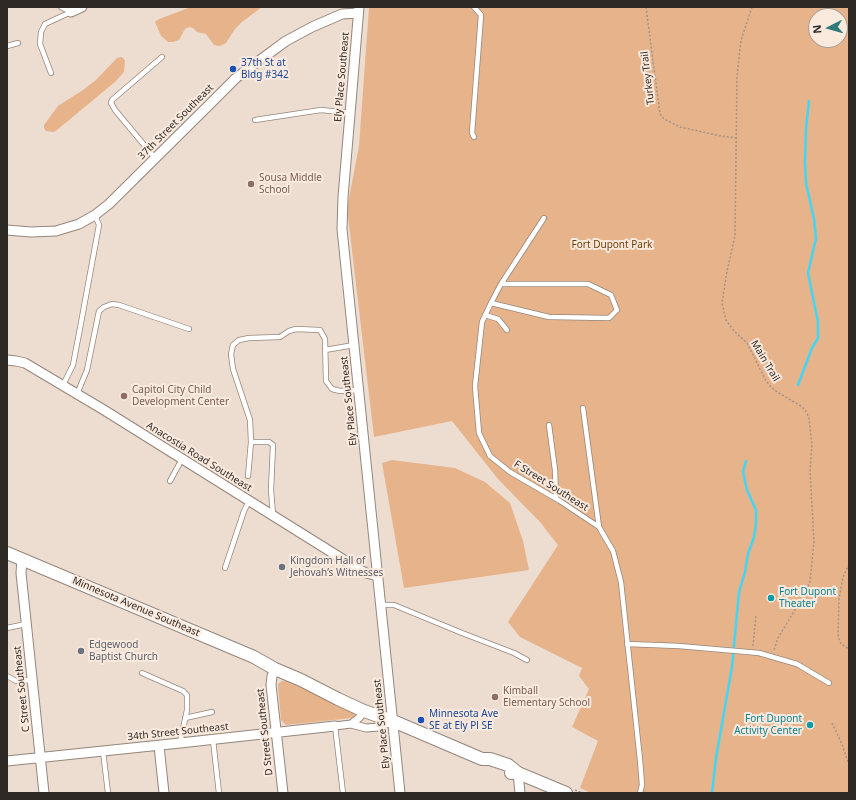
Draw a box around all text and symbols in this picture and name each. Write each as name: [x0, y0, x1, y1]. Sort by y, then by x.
north arrow: [808, 8, 848, 48]
text: N: [809, 24, 824, 34]
street label: Ely Place Southeast: [332, 32, 352, 122]
street label: Turkey Trail: [639, 51, 657, 105]
place label: 37th St at Bldg #342: [241, 57, 289, 80]
marker: 37th St at Bldg #342: [228, 64, 238, 74]
street label: 37th Street Southeast: [136, 82, 216, 162]
place label: Sousa Middle School: [259, 172, 322, 196]
marker: Sousa Middle School: [246, 179, 256, 189]
park label: Fort Dupont Park: [572, 239, 652, 251]
street label: Main Trail: [748, 338, 782, 384]
street label: Ely Place Southeast: [338, 355, 360, 447]
place label: Capitol City Child Development Center: [132, 384, 229, 408]
marker: Capitol City Child Development Center: [119, 391, 129, 401]
street label: Anacostia Road Southeast: [144, 420, 254, 494]
street label: F Street Southeast: [512, 458, 590, 514]
place label: Kingdom Hall of Jehovah’s Witnesses: [290, 555, 383, 578]
marker: Kingdom Hall of Jehovah’s Witnesses: [277, 562, 287, 572]
street label: Minnesota Avenue Southeast: [71, 575, 201, 639]
place label: Fort Dupont Theater: [779, 586, 836, 610]
marker: Fort Dupont Theater: [766, 593, 776, 603]
place label: Edgewood Baptist Church: [89, 639, 158, 662]
street label: C Street Southeast: [12, 645, 32, 733]
marker: Edgewood Baptist Church: [76, 646, 86, 656]
street label: Ely Place Southeast: [371, 678, 393, 770]
place label: Kimball Elementary School: [503, 685, 590, 708]
street label: D Street Southeast: [254, 688, 276, 776]
marker: Kimball Elementary School: [490, 692, 500, 702]
place label: Minnesota Ave SE at Ely Pl SE: [429, 708, 498, 732]
place label: Fort Dupont Activity Center: [734, 713, 802, 736]
marker: Minnesota Ave SE at Ely Pl SE: [416, 715, 426, 725]
marker: Fort Dupont Activity Center: [805, 720, 815, 730]
street label: 34th Street Southeast: [127, 721, 229, 743]

